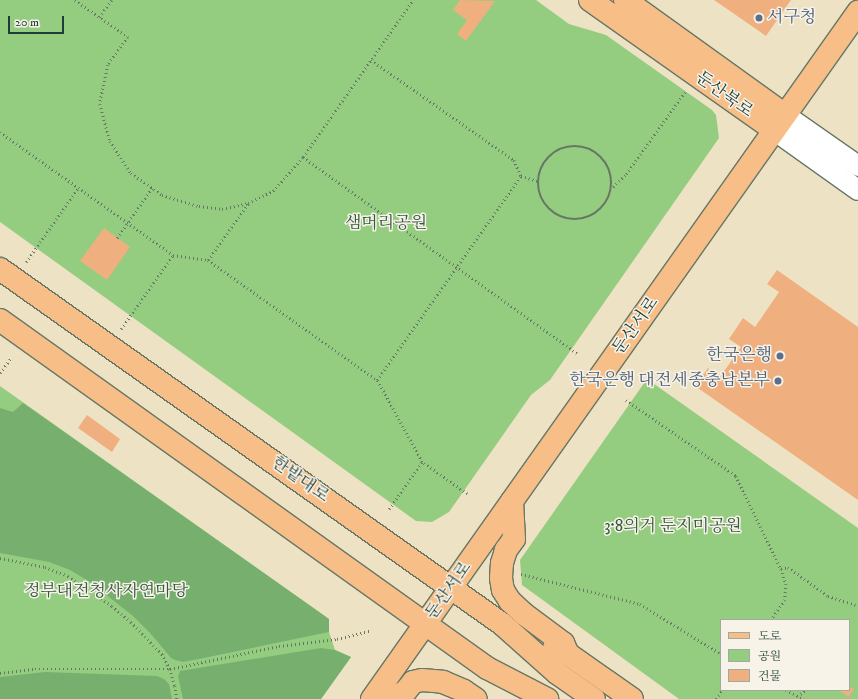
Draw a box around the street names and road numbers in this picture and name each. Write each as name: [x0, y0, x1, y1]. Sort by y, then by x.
street label: 둔산북로: [691, 68, 757, 122]
street label: 둔산서로: [609, 293, 663, 359]
street label: 한밭대로: [267, 453, 333, 507]
street label: 둔산서로: [422, 558, 476, 624]

